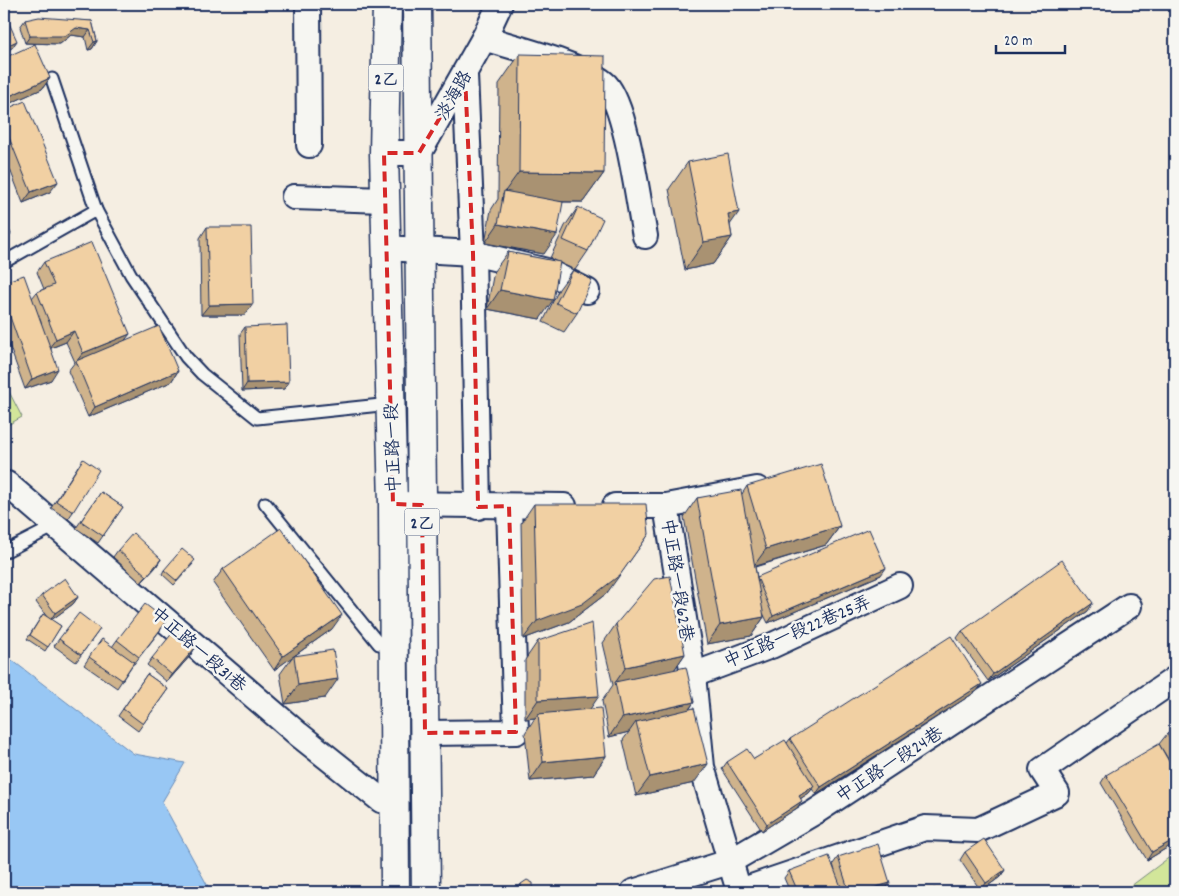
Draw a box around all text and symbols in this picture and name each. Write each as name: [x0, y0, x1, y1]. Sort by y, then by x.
scale bar: [996, 22, 1065, 54]
text: 20 m: [1004, 31, 1032, 53]
road number: 2乙: [368, 64, 404, 92]
street label: 淡海路: [431, 67, 479, 126]
street label: 中正路一段: [380, 403, 409, 493]
road number: 2乙: [404, 508, 440, 536]
street label: 中正路一段62巷: [653, 517, 698, 644]
street label: 中正路一段22巷25弄: [720, 591, 876, 676]
street label: 中正路一段31巷: [144, 602, 251, 700]
street label: 中正路一段24巷: [832, 722, 949, 810]

